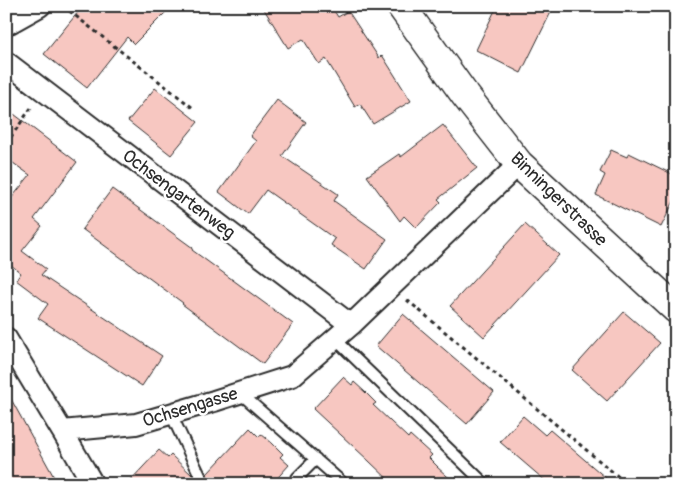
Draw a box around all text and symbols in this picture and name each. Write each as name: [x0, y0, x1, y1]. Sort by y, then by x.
street label: Ochsengartenweg: [118, 144, 240, 244]
street label: Binningerstrasse: [505, 147, 612, 252]
street label: Ochsengasse: [140, 382, 241, 433]

